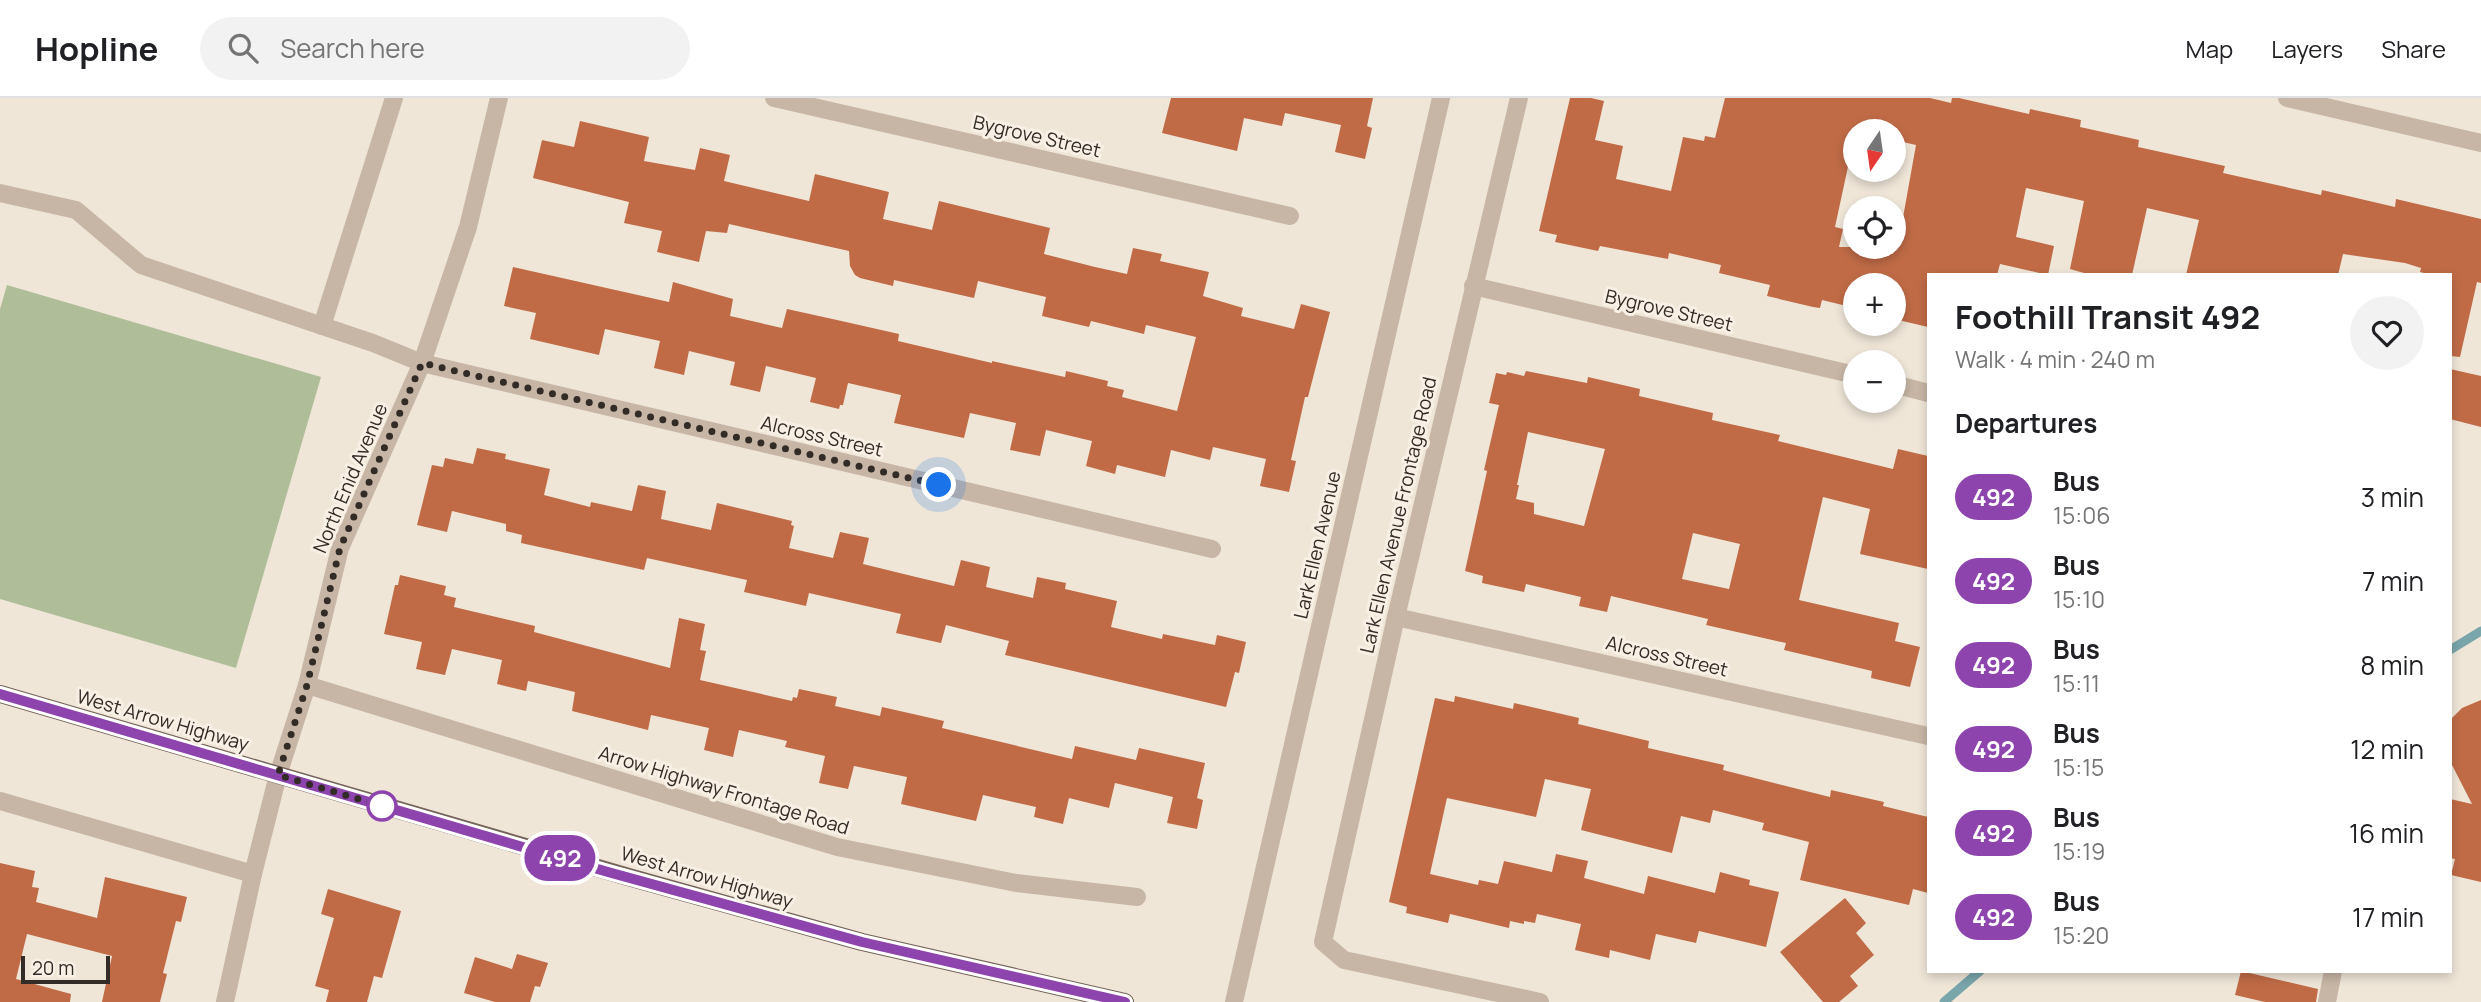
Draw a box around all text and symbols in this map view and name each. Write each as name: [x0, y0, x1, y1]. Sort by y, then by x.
search box: [200, 17, 690, 80]
text: Hopline: [35, 26, 158, 71]
icon: search: [224, 29, 262, 67]
text: Search here: [280, 30, 425, 66]
text: Map: [2186, 32, 2233, 65]
text: Layers: [2271, 32, 2343, 65]
text: Share: [2381, 32, 2446, 65]
street label: Bygrove Street: [971, 109, 1103, 163]
north arrow: [1843, 119, 1906, 182]
map controls: [1843, 119, 1906, 413]
button: locate: [1843, 196, 1906, 259]
button: +: [1843, 273, 1906, 336]
street label: Bygrove Street: [1603, 283, 1735, 337]
text: Foothill Transit 492: [1955, 294, 2260, 339]
button: heart: [2350, 296, 2424, 370]
text: Walk · 4 min · 240 m: [1955, 343, 2155, 375]
button: −: [1843, 350, 1906, 413]
street label: Lark Ellen Avenue Frontage Road: [1354, 374, 1442, 656]
street label: North Enid Avenue: [307, 399, 393, 557]
text: Departures: [1955, 405, 2097, 441]
street label: Alcross Street: [758, 409, 886, 463]
text: Bus: [2053, 463, 2100, 499]
your location: [921, 467, 956, 502]
street label: Lark Ellen Avenue: [1287, 469, 1347, 621]
text: 3 min: [2361, 479, 2424, 515]
text: 492: [1972, 480, 2015, 513]
text: 15:06: [2053, 499, 2110, 531]
text: Bus: [2053, 547, 2100, 583]
text: 7 min: [2362, 563, 2424, 599]
text: 492: [1972, 564, 2015, 597]
text: 15:10: [2053, 583, 2105, 615]
street label: Alcross Street: [1603, 629, 1731, 683]
text: Bus: [2053, 631, 2100, 667]
text: 8 min: [2360, 647, 2424, 683]
text: 492: [1972, 648, 2015, 681]
text: 15:11: [2053, 667, 2100, 699]
street label: West Arrow Highway: [74, 683, 252, 757]
text: Bus: [2053, 715, 2100, 751]
text: 12 min: [2350, 731, 2424, 767]
text: 492: [1972, 732, 2015, 765]
street label: Arrow Highway Frontage Road: [596, 739, 852, 841]
text: 15:15: [2053, 751, 2104, 783]
unlabelled marker: [367, 791, 397, 821]
text: Bus: [2053, 799, 2100, 835]
text: 16 min: [2349, 815, 2424, 851]
text: 492: [1972, 816, 2015, 849]
line badge: 492: [520, 835, 600, 881]
text: 15:19: [2053, 835, 2105, 867]
street label: West Arrow Highway: [618, 840, 796, 914]
text: 492: [538, 841, 582, 874]
text: Bus: [2053, 883, 2100, 919]
text: 17 min: [2352, 899, 2424, 935]
text: 492: [1972, 900, 2015, 933]
text: 15:20: [2053, 919, 2109, 951]
scale bar: [21, 953, 110, 985]
text: 20 m: [32, 955, 74, 981]

